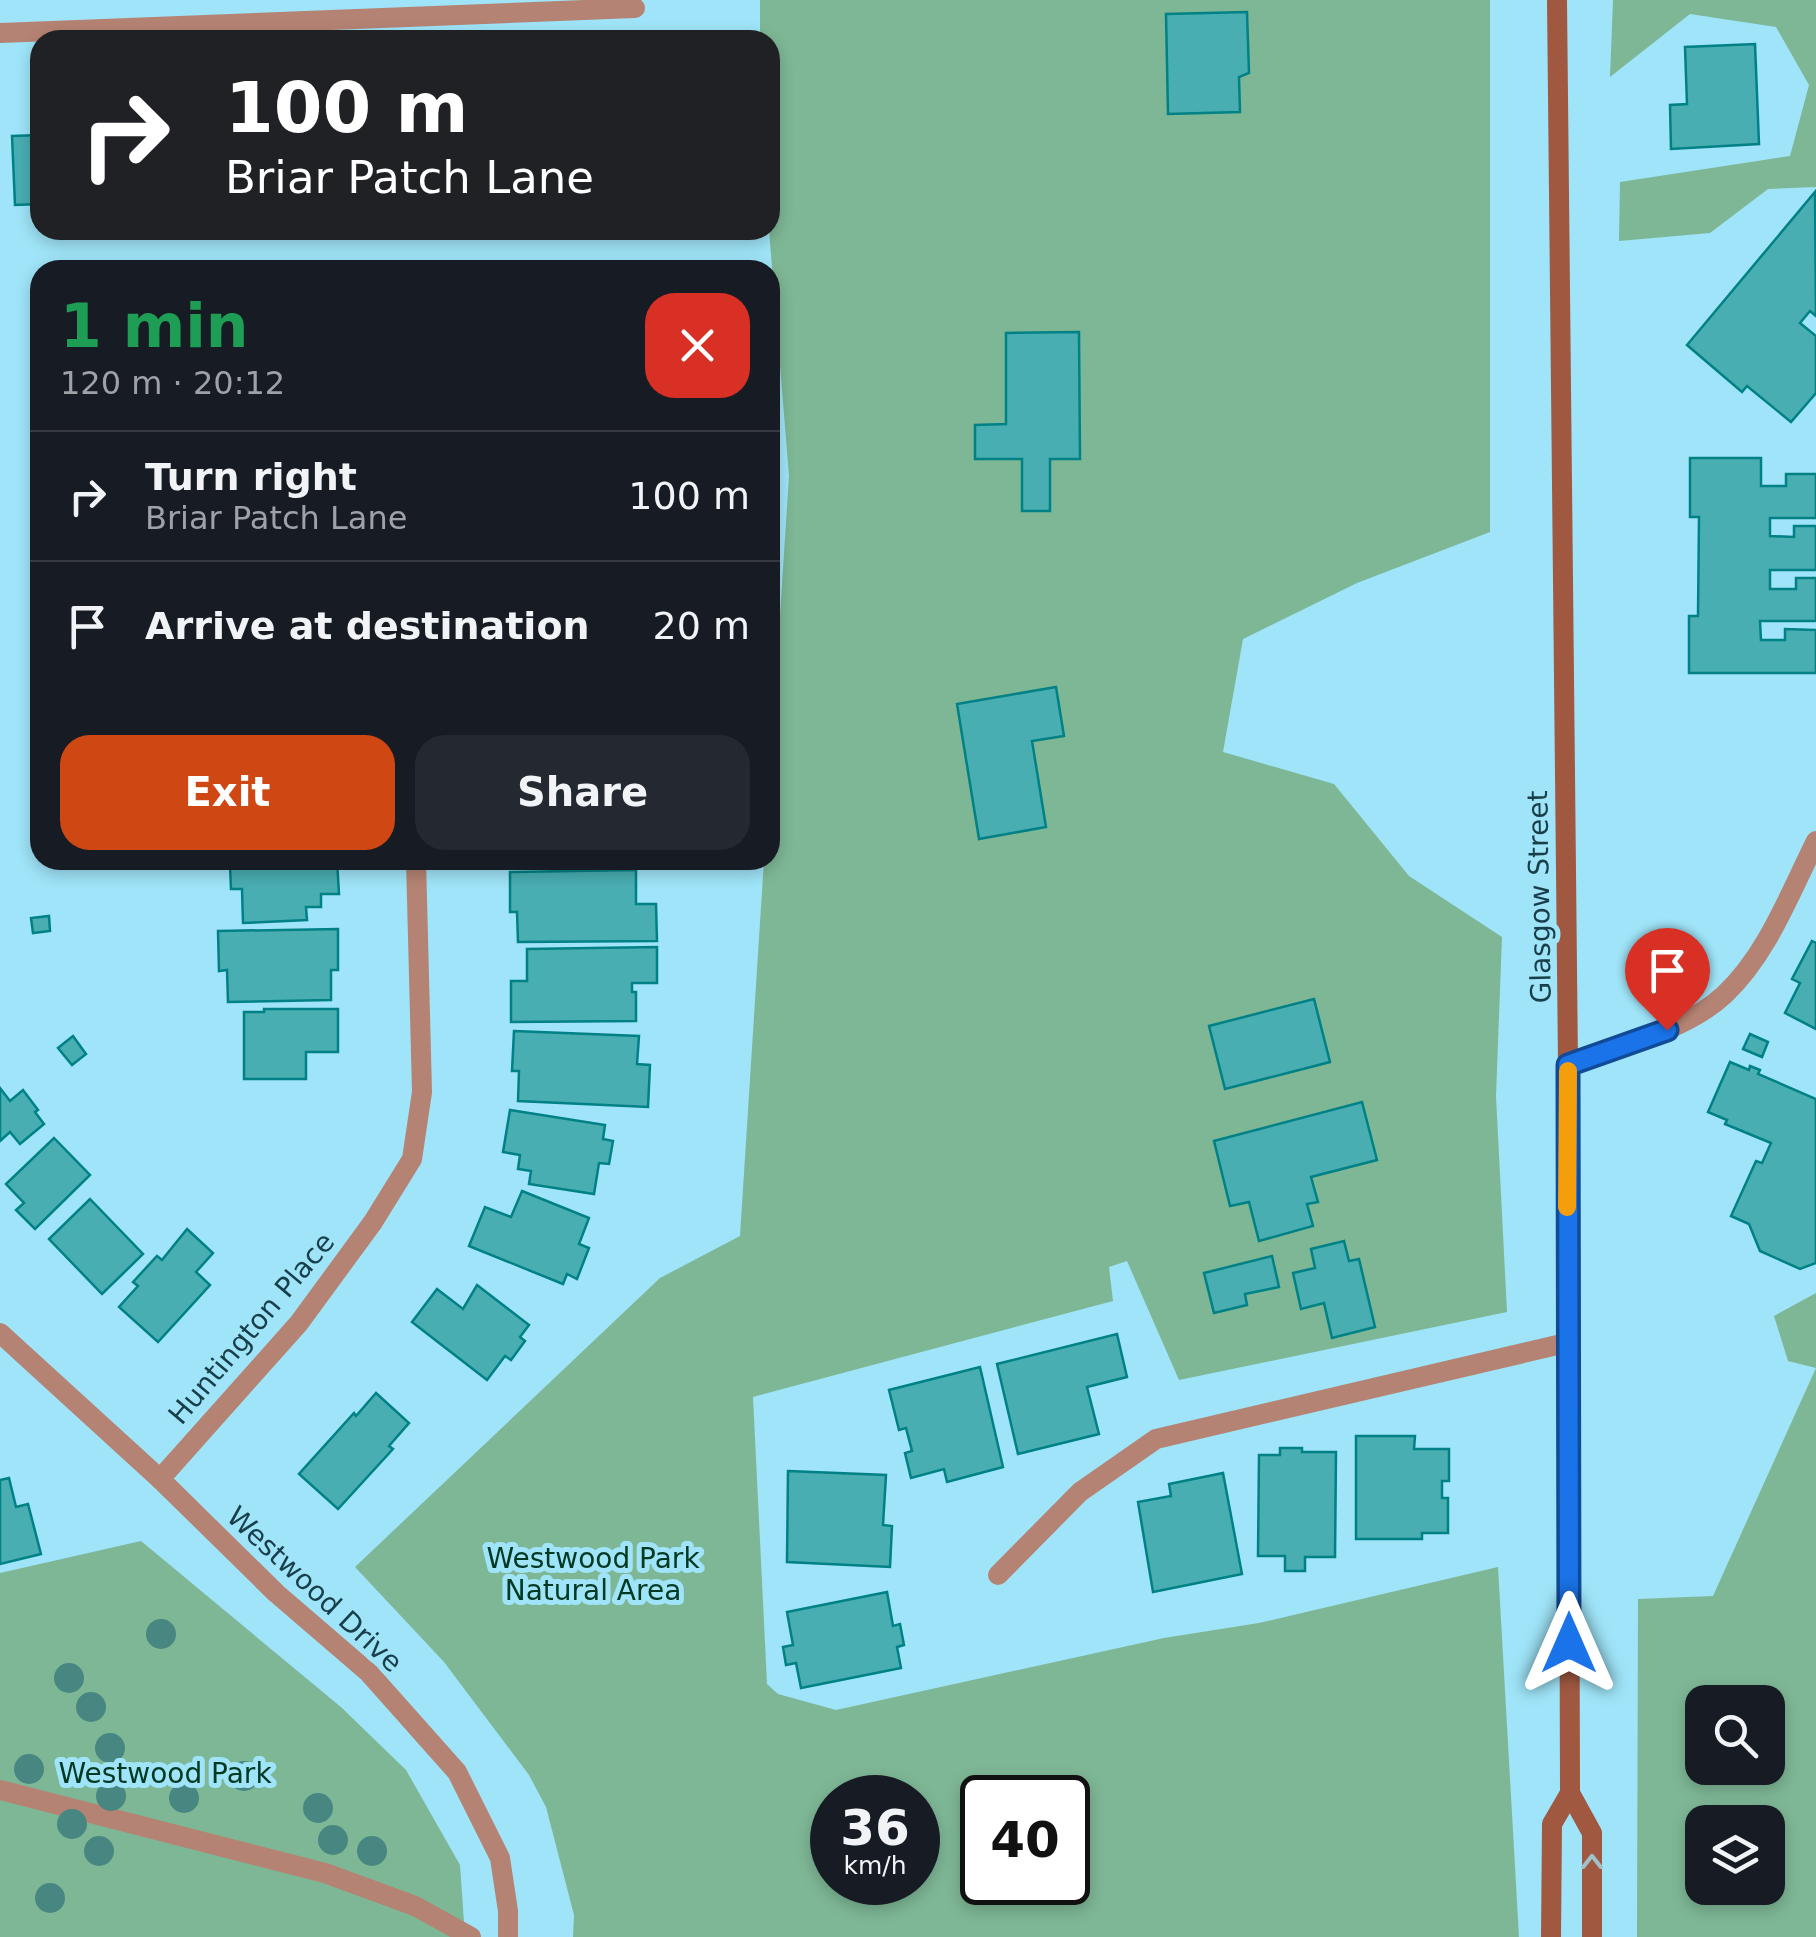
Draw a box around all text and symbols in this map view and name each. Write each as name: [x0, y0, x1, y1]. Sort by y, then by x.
text: 100 m: [225, 67, 468, 149]
icon: right: [60, 70, 190, 200]
text: Briar Patch Lane: [225, 151, 594, 204]
text: 1 min: [60, 291, 248, 361]
button: close: [645, 293, 750, 398]
text: 120 m · 20:12: [60, 364, 285, 402]
text: Turn right: [145, 455, 357, 499]
icon: right: [60, 469, 115, 524]
text: 100 m: [628, 474, 750, 518]
text: Briar Patch Lane: [145, 499, 407, 537]
icon: arrive: [60, 599, 115, 654]
text: Arrive at destination: [145, 604, 590, 648]
text: 20 m: [653, 604, 750, 648]
button: Exit: [60, 735, 395, 850]
button: Share: [415, 735, 750, 850]
street label: Glasgow Street: [1521, 790, 1558, 1004]
pin: [1625, 928, 1710, 1031]
icon: arrive: [1640, 943, 1695, 998]
street label: Huntington Place: [162, 1226, 341, 1431]
street label: Westwood Drive: [220, 1500, 409, 1679]
park label: Westwood Park Natural Area: [486, 1542, 700, 1607]
position arrow: [1517, 1591, 1621, 1695]
map controls: [1685, 1685, 1785, 1905]
button: search: [1685, 1685, 1785, 1785]
park label: Westwood Park: [58, 1757, 272, 1790]
speed limit sign: 40: [960, 1775, 1090, 1905]
text: 36: [840, 1799, 910, 1857]
button: layers: [1685, 1805, 1785, 1905]
text: km/h: [843, 1851, 907, 1880]
one-way arrow: [1581, 1854, 1603, 1870]

